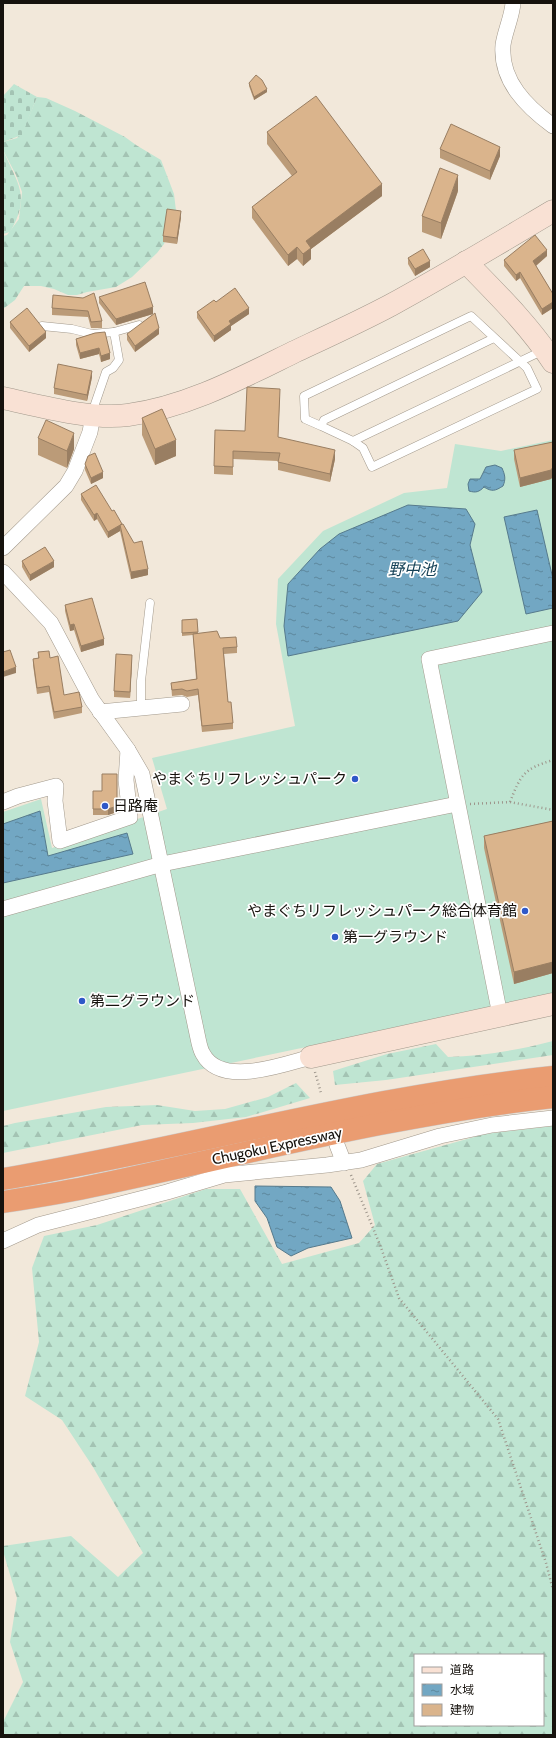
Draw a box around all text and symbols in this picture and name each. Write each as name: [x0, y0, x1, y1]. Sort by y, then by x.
water label: 野中池: [388, 560, 438, 579]
place label: やまぐちリフレッシュパーク: [152, 770, 347, 788]
marker: やまぐちリフレッシュパーク: [350, 774, 360, 784]
place label: 日路庵: [113, 797, 158, 815]
marker: 日路庵: [100, 801, 110, 811]
place label: やまぐちリフレッシュパーク総合体育館: [247, 902, 517, 920]
marker: やまぐちリフレッシュパーク総合体育館: [520, 906, 530, 916]
place label: 第一グラウンド: [343, 928, 448, 946]
marker: 第一グラウンド: [330, 932, 340, 942]
place label: 第二グラウンド: [90, 992, 195, 1010]
marker: 第二グラウンド: [77, 996, 87, 1006]
street label: Chugoku Expressway: [210, 1123, 344, 1169]
legend: [414, 1654, 544, 1726]
text: 道路: [450, 1662, 474, 1677]
text: 水域: [450, 1682, 474, 1697]
text: 建物: [450, 1702, 474, 1717]

